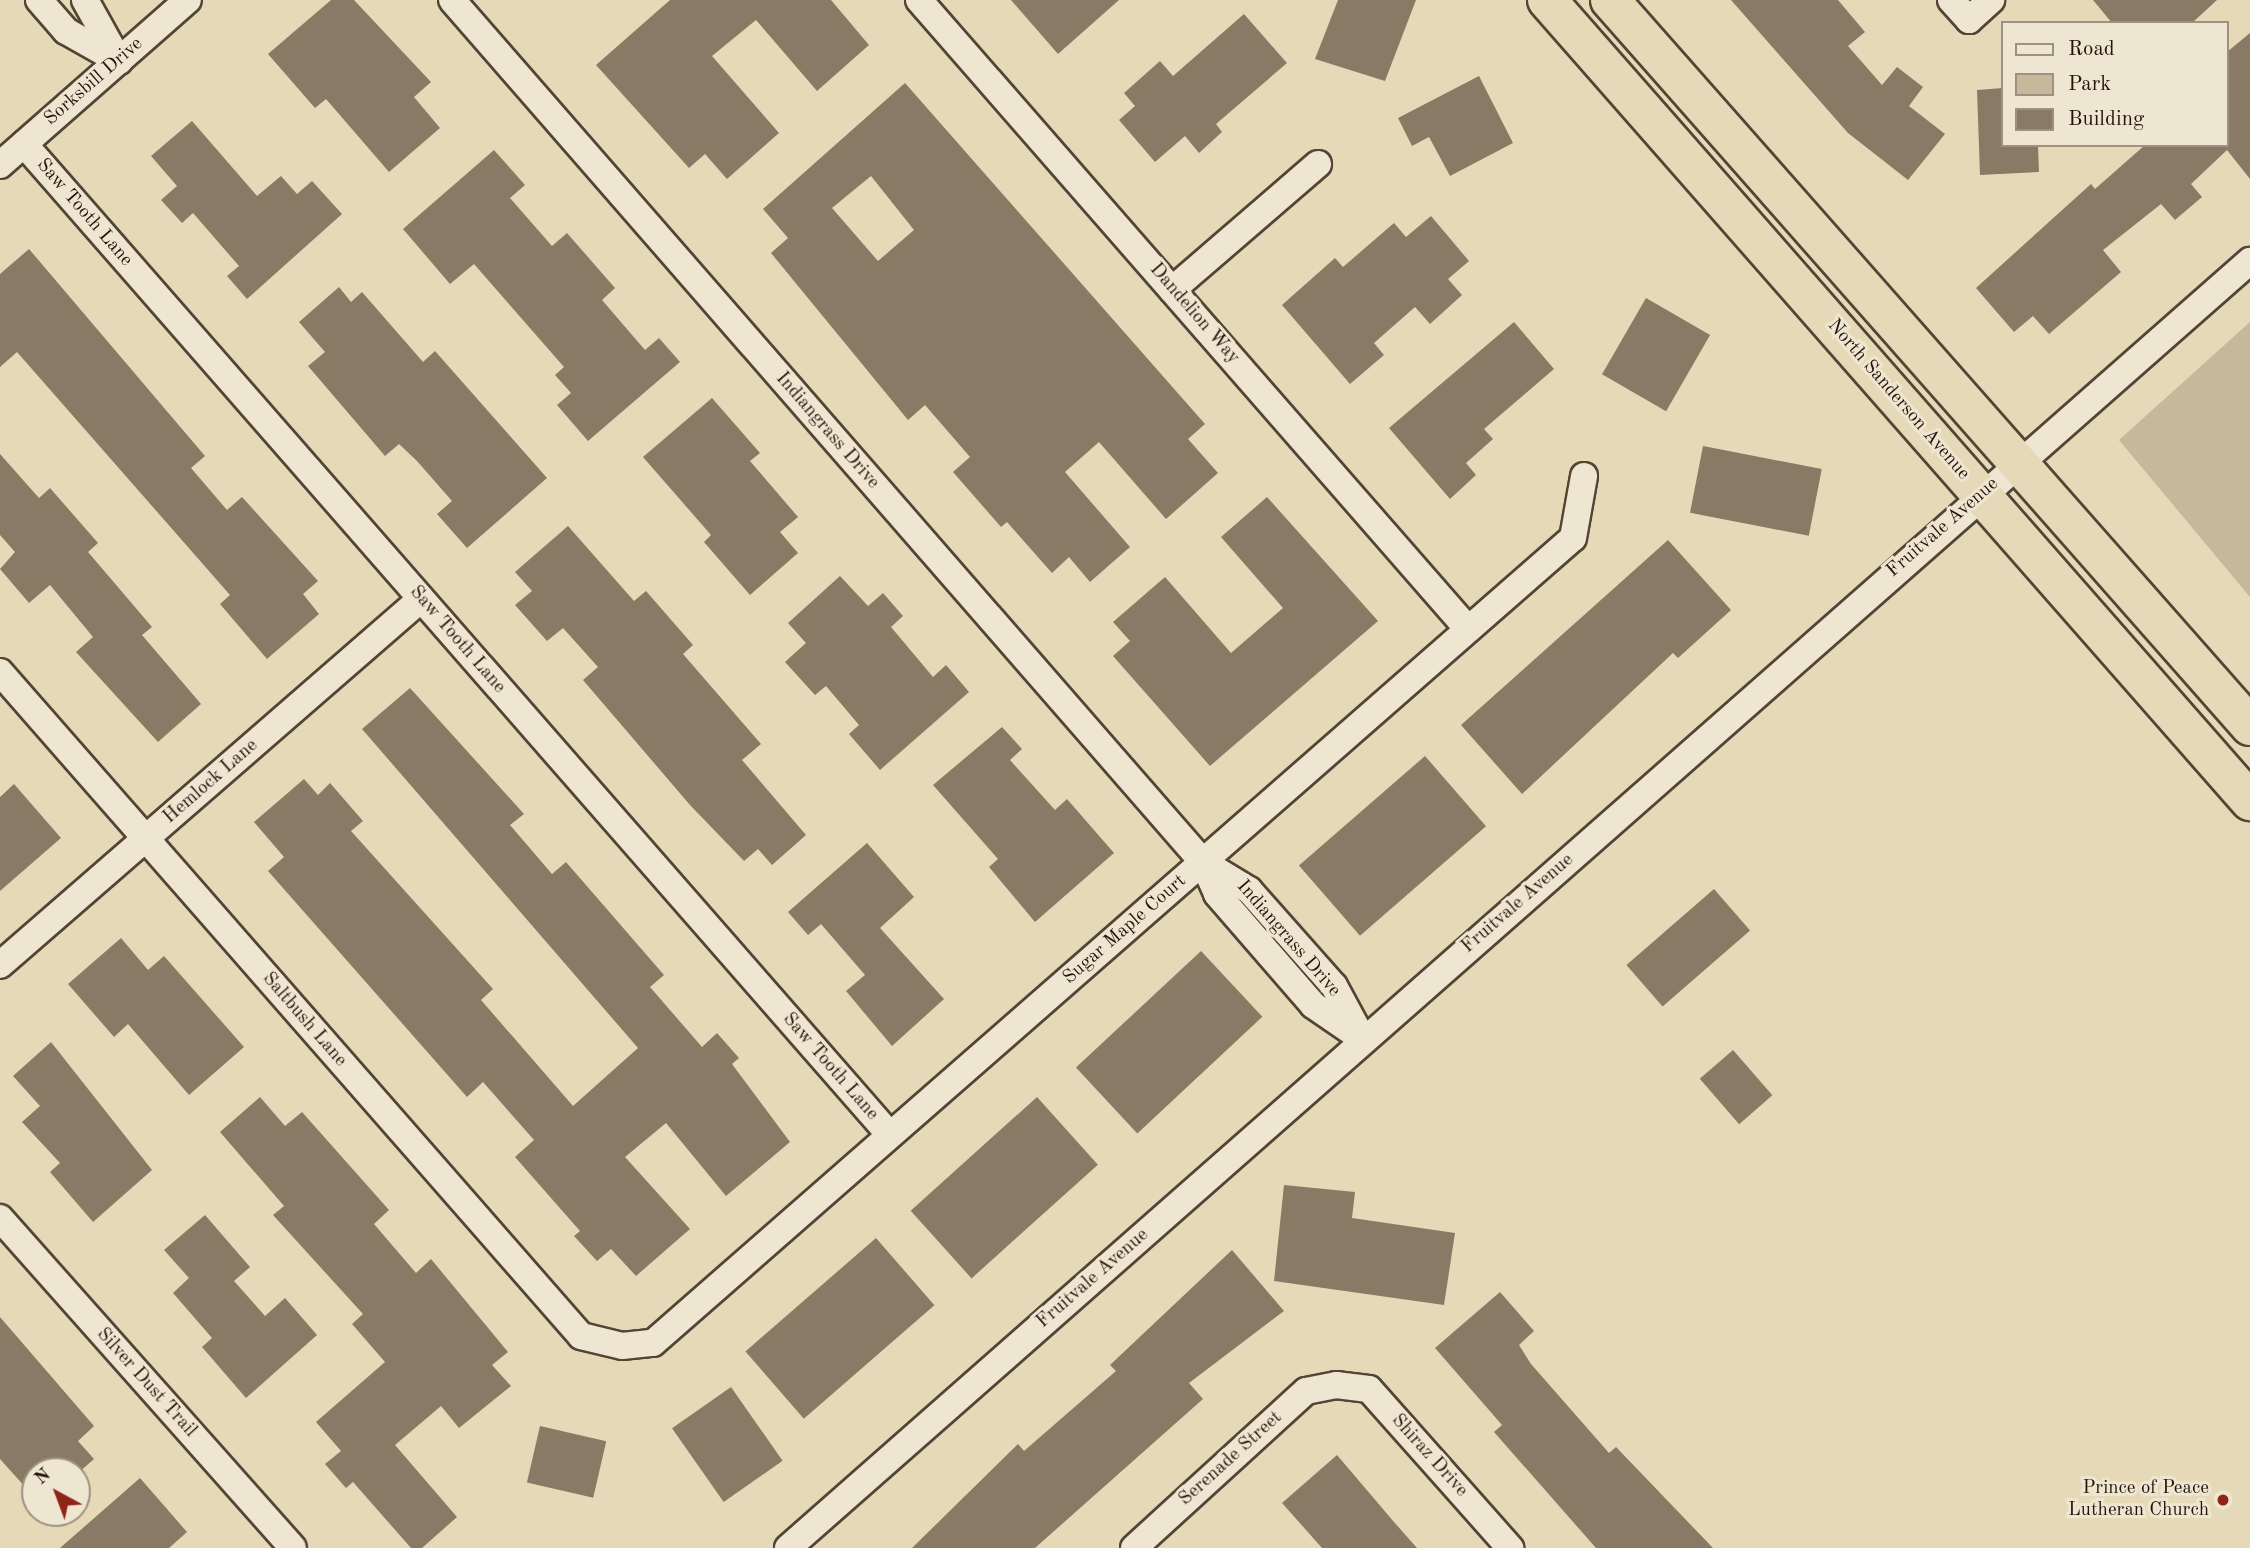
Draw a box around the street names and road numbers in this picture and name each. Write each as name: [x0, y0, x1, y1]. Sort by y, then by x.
street label: Sorksbill Drive: [40, 33, 148, 131]
street label: Saw Tooth Lane: [31, 154, 137, 272]
street label: Dandelion Way: [1144, 259, 1244, 369]
street label: North Sanderson Avenue: [1822, 315, 1974, 485]
street label: Indiangrass Drive: [770, 368, 884, 494]
street label: Fruitvale Avenue: [1882, 473, 2004, 583]
street label: Saw Tooth Lane: [404, 581, 510, 699]
street label: Hemlock Lane: [159, 735, 263, 829]
street label: Fruitvale Avenue: [1457, 849, 1579, 959]
street label: Sugar Maple Court: [1059, 870, 1191, 990]
street label: Indiangrass Drive: [1231, 876, 1345, 1002]
street label: Saltbush Lane: [257, 968, 351, 1072]
street label: Saw Tooth Lane: [777, 1008, 883, 1126]
street label: Fruitvale Avenue: [1032, 1224, 1154, 1334]
street label: Silver Dust Trail: [91, 1324, 201, 1442]
street label: Serenade Street: [1175, 1407, 1287, 1511]
street label: Shiraz Drive: [1386, 1410, 1472, 1502]

